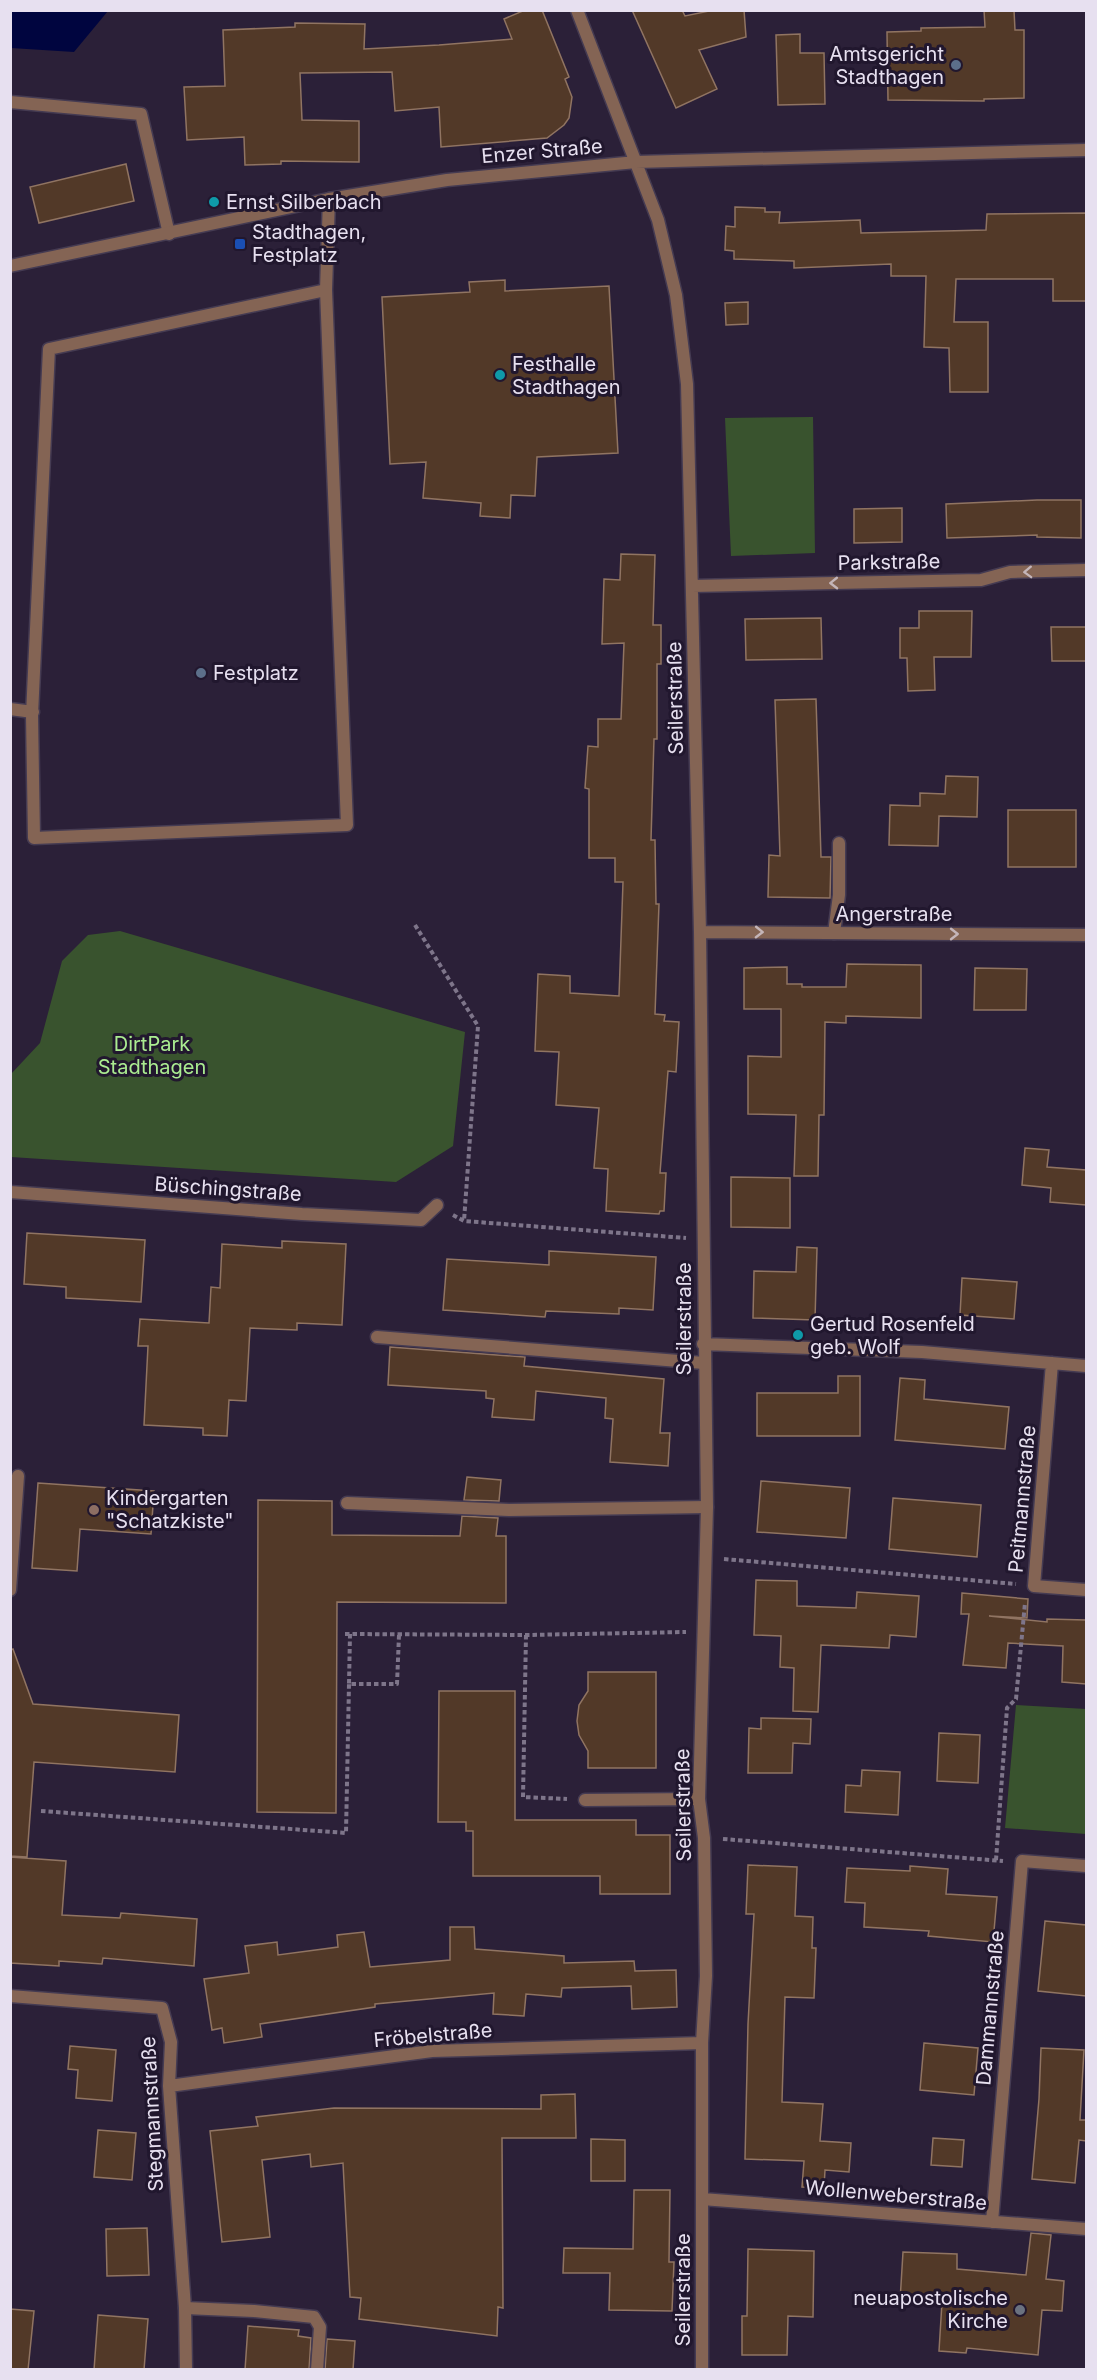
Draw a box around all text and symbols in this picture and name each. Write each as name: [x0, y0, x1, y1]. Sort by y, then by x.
place label: Amtsgericht Stadthagen: [829, 42, 944, 89]
marker: Amtsgericht Stadthagen: [949, 58, 963, 72]
street label: Enzer Straße: [480, 134, 604, 168]
place label: Ernst Silberbach: [226, 190, 382, 214]
marker: Ernst Silberbach: [207, 195, 221, 209]
place label: Stadthagen, Festplatz: [252, 220, 366, 267]
marker: Stadthagen, Festplatz: [233, 237, 247, 251]
place label: Festhalle Stadthagen: [512, 352, 621, 399]
marker: Festhalle Stadthagen: [493, 368, 507, 382]
street label: Parkstraße: [837, 549, 941, 575]
one-way arrow: [1024, 566, 1033, 578]
one-way arrow: [830, 577, 839, 589]
street label: Seilerstraße: [662, 641, 688, 755]
place label: Festplatz: [213, 661, 299, 685]
marker: Festplatz: [194, 666, 208, 680]
street label: Angerstraße: [836, 902, 952, 926]
one-way arrow: [754, 926, 763, 938]
one-way arrow: [949, 928, 958, 940]
park label: DirtPark Stadthagen: [98, 1032, 206, 1079]
street label: Büschingstraße: [154, 1172, 302, 1206]
street label: Seilerstraße: [672, 1262, 696, 1376]
place label: Gertud Rosenfeld geb. Wolf: [810, 1312, 975, 1359]
marker: Gertud Rosenfeld geb. Wolf: [791, 1328, 805, 1342]
street label: Peitmannstraße: [1004, 1424, 1040, 1574]
place label: Kindergarten "Schatzkiste": [106, 1486, 234, 1533]
marker: Kindergarten "Schatzkiste": [87, 1503, 101, 1517]
street label: Seilerstraße: [670, 1748, 696, 1862]
street label: Dammannstraße: [971, 1930, 1009, 2086]
street label: Fröbelstraße: [373, 2018, 493, 2052]
street label: Stegmannstraße: [136, 2036, 168, 2192]
street label: Wollenweberstraße: [804, 2175, 988, 2215]
street label: Seilerstraße: [671, 2233, 695, 2347]
place label: neuapostolische Kirche: [853, 2286, 1008, 2333]
marker: neuapostolische Kirche: [1013, 2303, 1027, 2317]

